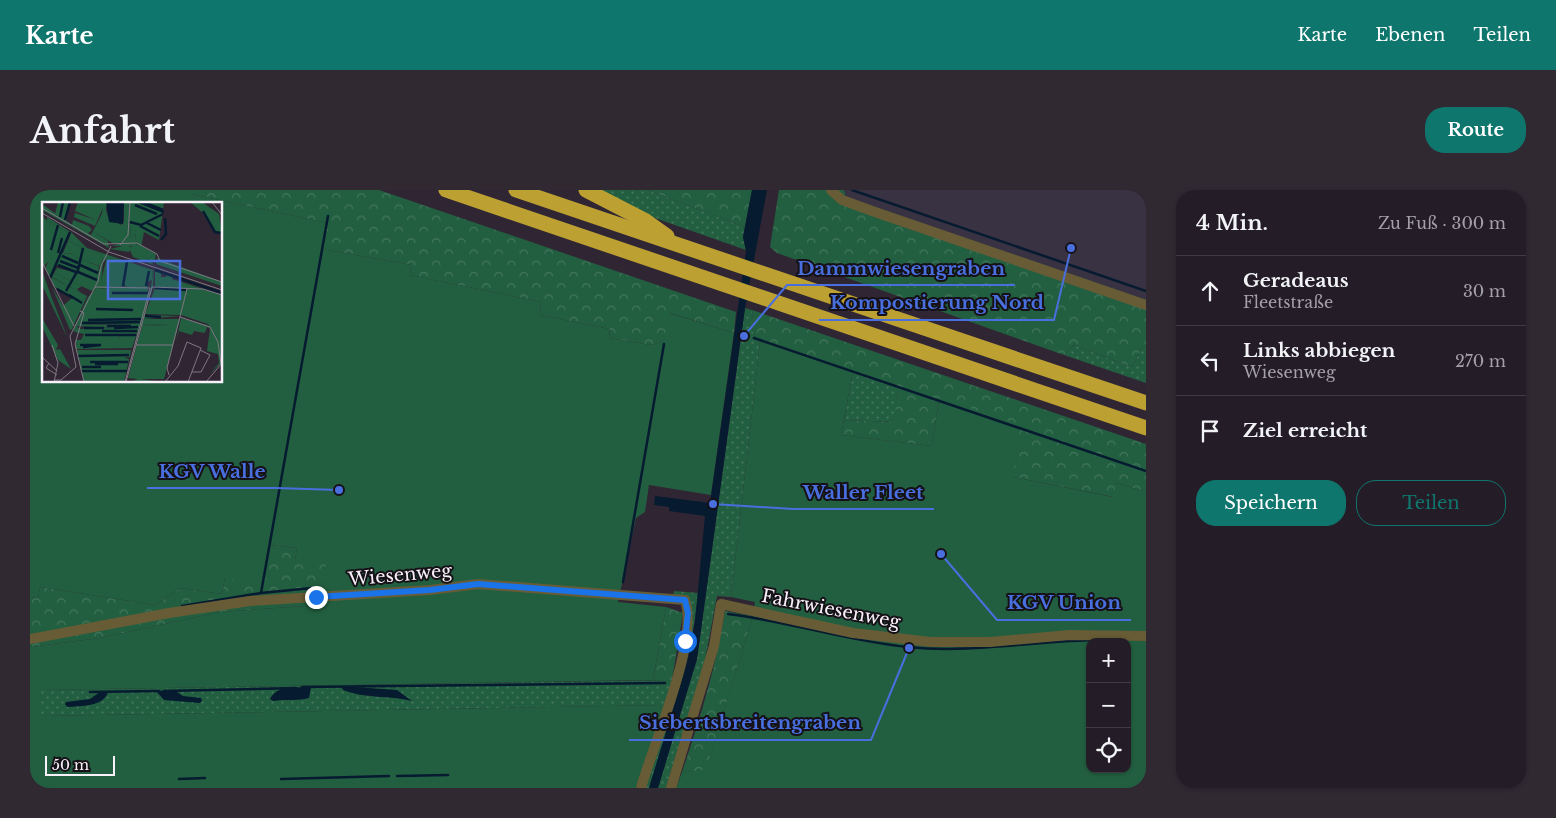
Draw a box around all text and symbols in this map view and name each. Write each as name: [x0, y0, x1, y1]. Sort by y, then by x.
text: Karte: [25, 21, 94, 50]
text: Karte: [1297, 24, 1347, 46]
text: Ebenen: [1375, 24, 1445, 46]
text: Teilen: [1473, 24, 1531, 46]
button: Route: [1425, 107, 1526, 153]
text: Anfahrt: [30, 109, 175, 152]
inset map: [42, 202, 222, 382]
text: 4 Min.: [1196, 210, 1268, 236]
text: Zu Fuß · 300 m: [1378, 213, 1506, 233]
callout: Dammwiesengraben: [787, 251, 1015, 285]
text: Dammwiesengraben: [797, 257, 1005, 280]
text: Geradeaus: [1243, 269, 1349, 292]
icon: ahead: [1196, 277, 1224, 305]
text: 30 m: [1463, 281, 1506, 301]
callout: Kompostierung Nord: [819, 286, 1054, 320]
text: Kompostierung Nord: [830, 291, 1044, 314]
text: Fleetstraße: [1243, 292, 1333, 312]
text: Links abbiegen: [1243, 339, 1395, 362]
icon: left: [1196, 347, 1224, 375]
text: 270 m: [1455, 351, 1506, 371]
text: Wiesenweg: [1243, 362, 1336, 382]
icon: arrive: [1196, 417, 1224, 445]
text: Ziel erreicht: [1243, 419, 1367, 442]
callout: KGV Walle: [147, 454, 276, 488]
text: KGV Walle: [158, 460, 266, 483]
callout: Waller Fleet: [793, 475, 934, 509]
button: Speichern: [1196, 480, 1346, 526]
button: Teilen: [1356, 480, 1506, 526]
text: Waller Fleet: [802, 481, 924, 504]
street label: Wiesenweg: [346, 559, 453, 591]
street label: Fahrwiesenweg: [760, 585, 902, 633]
route end: [305, 586, 328, 609]
callout: KGV Union: [997, 586, 1131, 620]
text: KGV Union: [1007, 591, 1121, 614]
route start: [674, 630, 697, 653]
map controls: [1086, 638, 1131, 773]
button: +: [1086, 638, 1131, 683]
button: −: [1086, 683, 1131, 728]
callout: Siebertsbreitengraben: [629, 706, 871, 740]
text: Siebertsbreitengraben: [639, 711, 861, 734]
button: locate: [1086, 728, 1131, 773]
scale bar: [45, 753, 115, 776]
text: 50 m: [52, 756, 89, 774]

